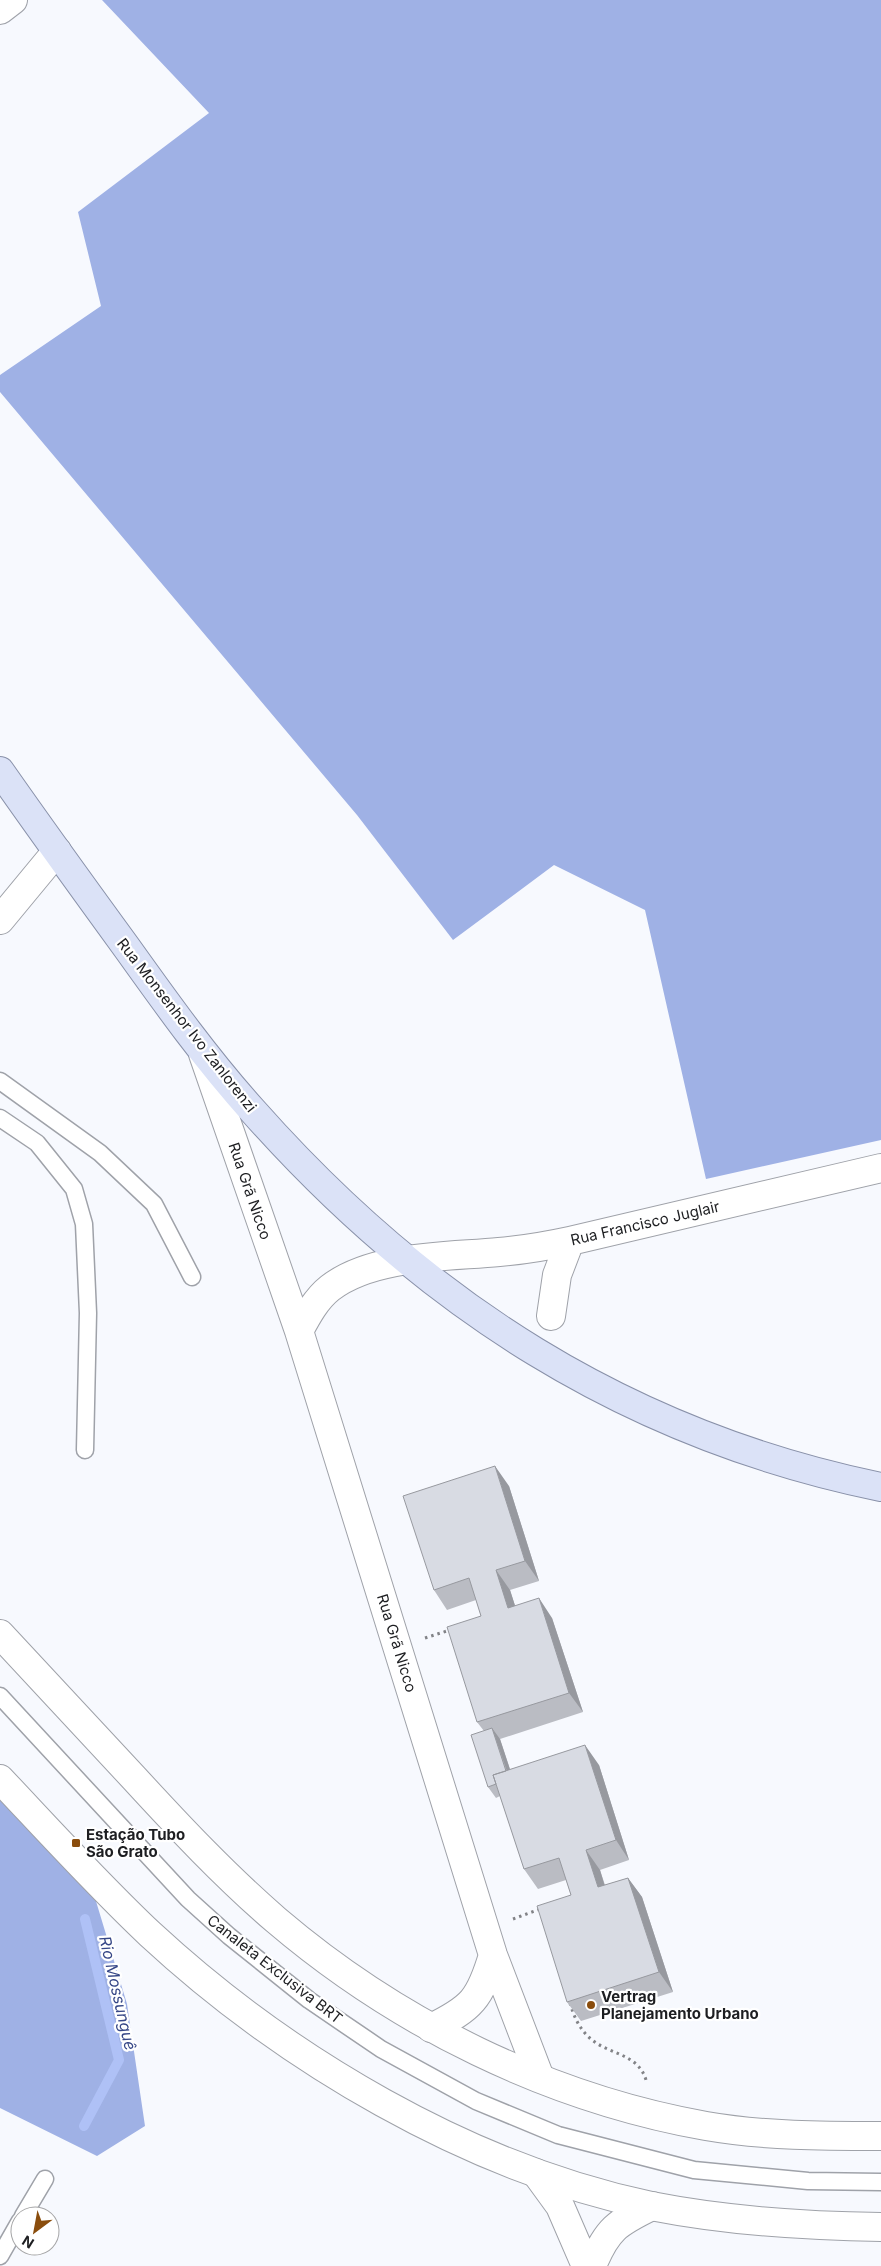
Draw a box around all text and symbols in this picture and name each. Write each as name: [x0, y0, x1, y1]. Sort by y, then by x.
street label: Rua Monsenhor Ivo Zanlorenzi: [113, 934, 261, 1116]
street label: Rua Grã Nicco: [224, 1140, 276, 1242]
street label: Rua Francisco Juglair: [569, 1197, 722, 1249]
street label: Rua Grã Nicco: [373, 1592, 421, 1694]
place label: Estação Tubo São Grato: [86, 1825, 185, 1861]
marker: Estação Tubo São Grato: [70, 1837, 82, 1849]
street label: Canaleta Exclusiva BRT: [204, 1910, 346, 2028]
water label: Rio Mossunguê: [95, 1934, 141, 2052]
place label: Vertrag Planejamento Urbano: [601, 1987, 759, 2023]
marker: Vertrag Planejamento Urbano: [585, 1999, 597, 2011]
north arrow: [10, 2206, 60, 2256]
text: N: [19, 2232, 37, 2252]

